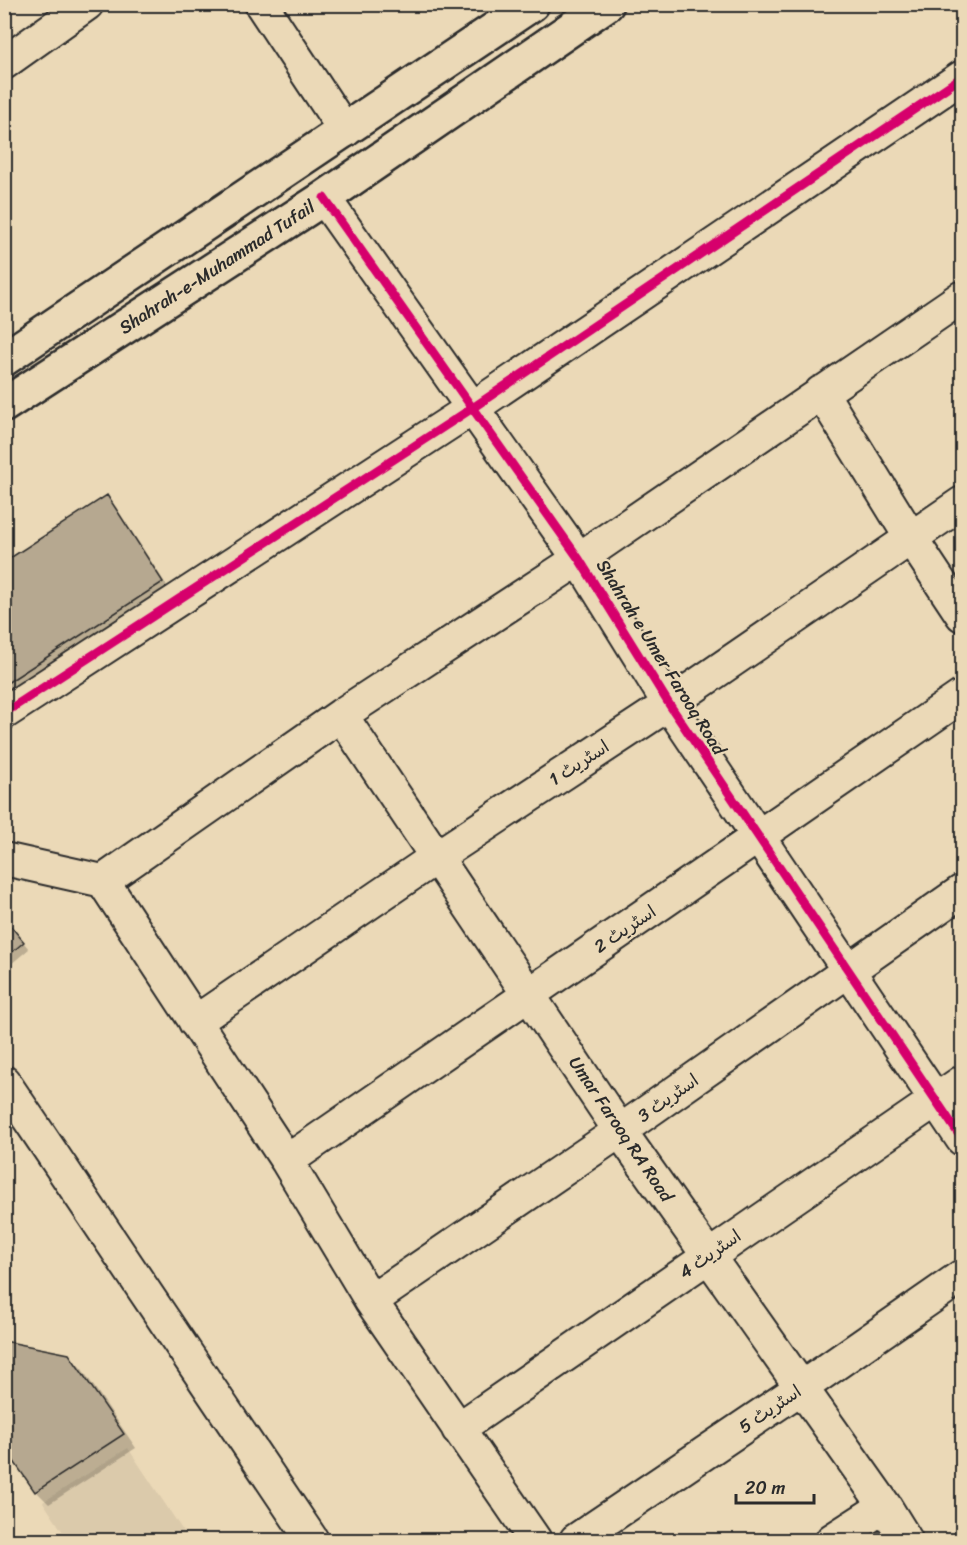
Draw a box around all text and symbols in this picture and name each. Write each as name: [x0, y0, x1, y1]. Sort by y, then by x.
street label: Shahrah-e-Muhammad Tufail: [112, 191, 322, 343]
street label: Shahrah e Umer Farooq Road: [587, 552, 735, 763]
street label: اسٹریٹ 1: [542, 731, 616, 795]
street label: اسٹریٹ 2: [587, 896, 663, 962]
street label: Umar Farooq RA Road: [560, 1049, 683, 1210]
street label: اسٹریٹ 3: [630, 1065, 706, 1131]
street label: اسٹریٹ 4: [672, 1221, 748, 1287]
street label: اسٹریٹ 5: [732, 1376, 808, 1442]
scale bar: [736, 1467, 814, 1505]
text: 20 m: [745, 1472, 785, 1504]

